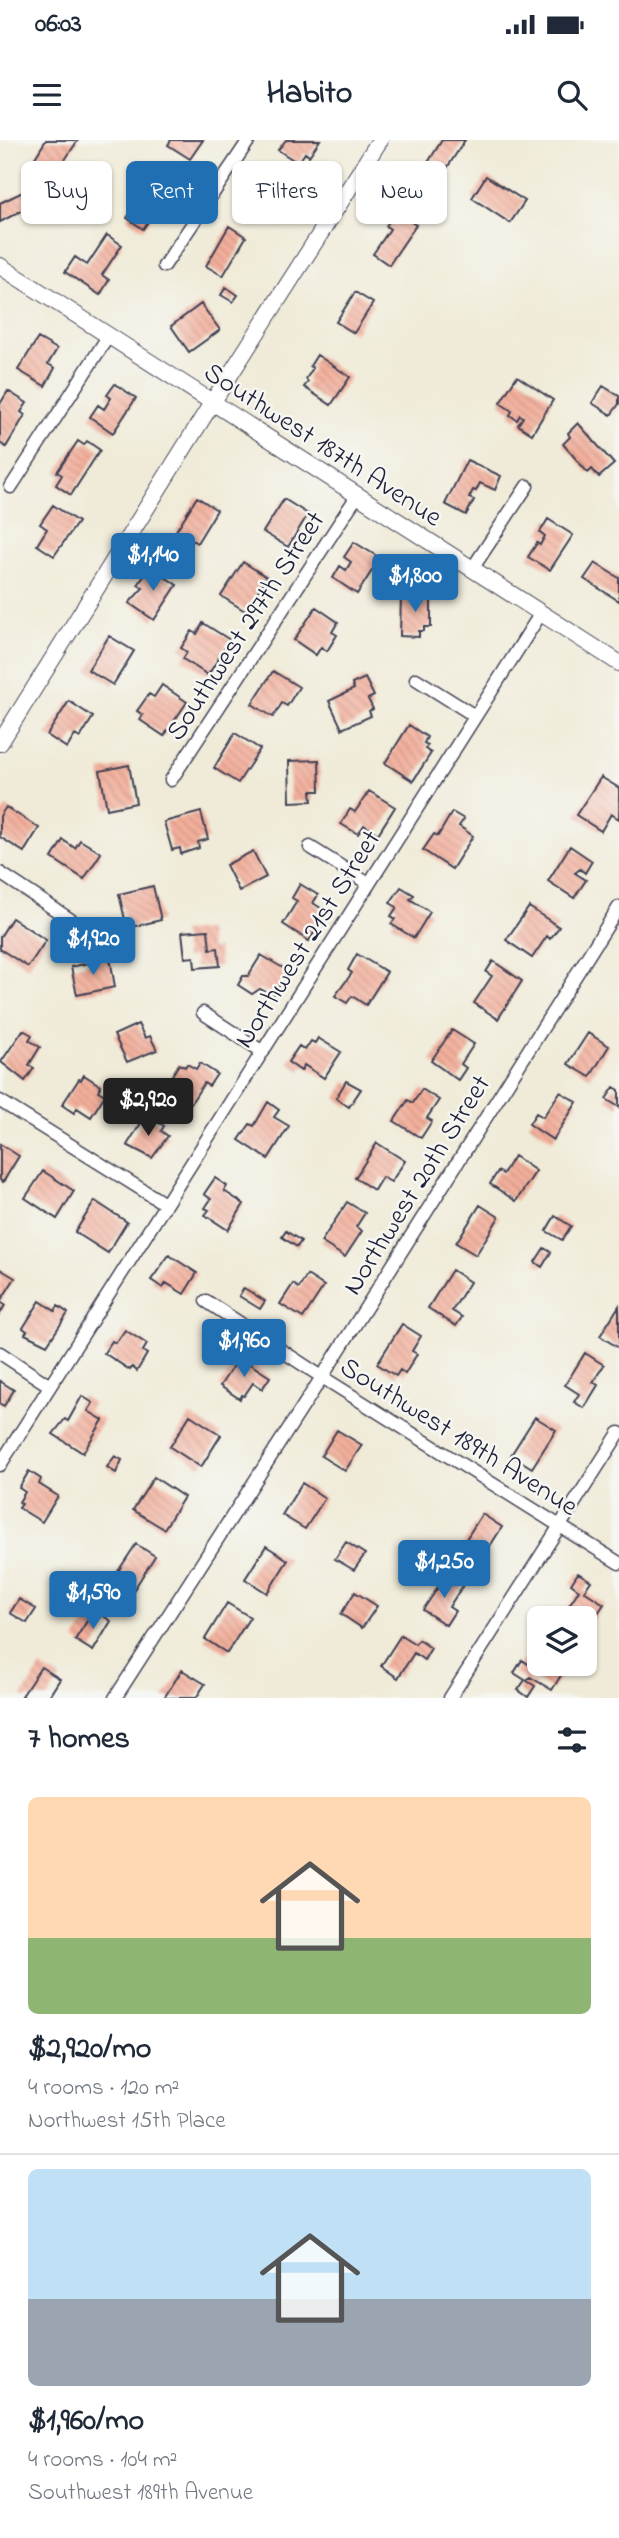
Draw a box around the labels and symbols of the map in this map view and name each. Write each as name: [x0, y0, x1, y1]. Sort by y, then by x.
street label: Southwest 187th Avenue: [195, 353, 450, 539]
street label: Southwest 297th Street: [157, 504, 337, 750]
pin: $1,140: [96, 533, 210, 593]
pin: $1,800: [358, 554, 472, 614]
street label: Northwest 21st Street: [225, 823, 393, 1057]
pin: $1,920: [36, 918, 150, 977]
street label: Northwest 20th Street: [334, 1068, 502, 1304]
pin: $2,920: [91, 1079, 205, 1138]
pin: $1,960: [187, 1320, 301, 1379]
street label: Southwest 189th Avenue: [331, 1348, 586, 1528]
pin: $1,250: [387, 1540, 501, 1600]
pin: $1,590: [36, 1572, 150, 1631]

